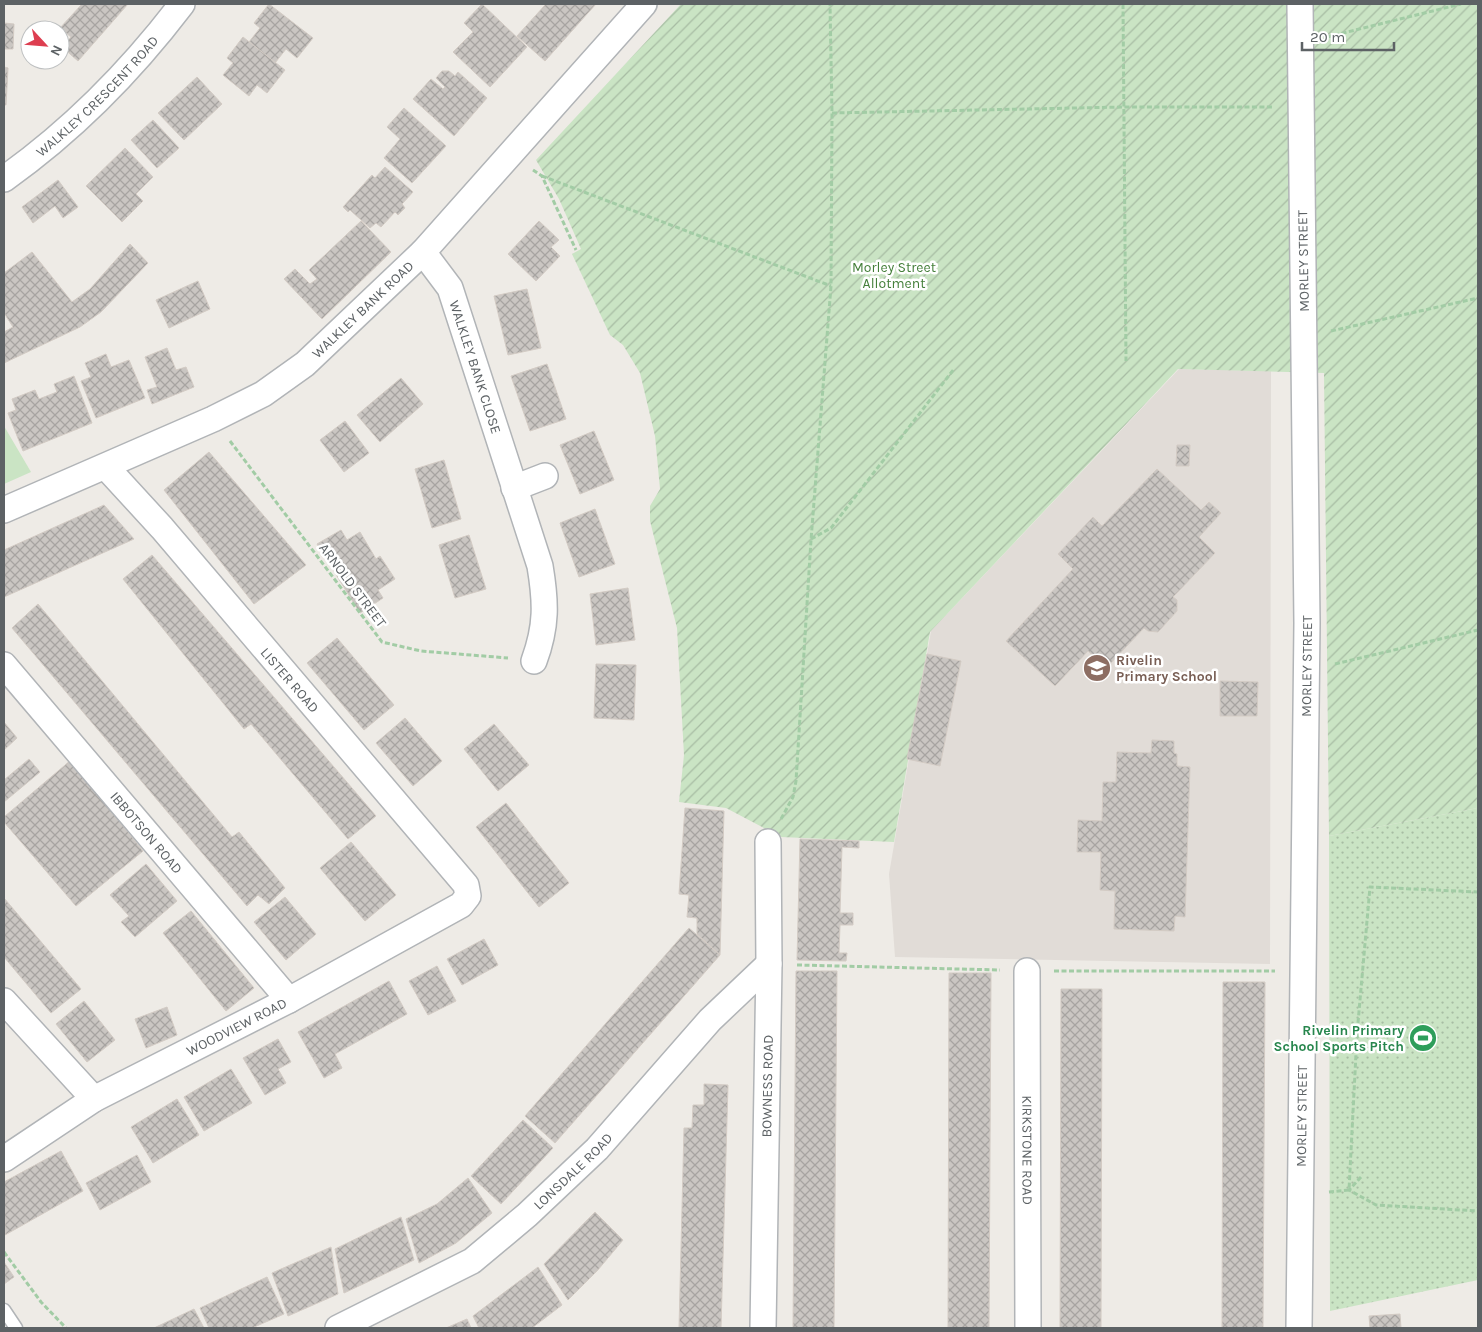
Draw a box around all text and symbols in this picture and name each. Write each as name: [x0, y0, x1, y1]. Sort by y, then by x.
north arrow: [20, 20, 70, 70]
scale bar: [1302, 20, 1394, 52]
text: 20 m: [1310, 28, 1345, 46]
street label: WALKLEY CRESCENT ROAD: [32, 30, 160, 158]
street label: MORLEY STREET: [1294, 210, 1313, 312]
street label: WALKLEY BANK ROAD: [309, 257, 417, 362]
park label: Morley Street Allotment: [852, 259, 936, 292]
street label: WALKLEY BANK CLOSE: [446, 298, 505, 436]
street label: ARNOLD STREET: [315, 540, 390, 631]
street label: MORLEY STREET: [1298, 615, 1316, 717]
street label: LISTER ROAD: [257, 644, 322, 716]
place label: Rivelin Primary School: [1116, 652, 1217, 685]
school or university icon: Rivelin Primary School: [1082, 653, 1112, 683]
street label: IBBOTSON ROAD: [106, 788, 186, 878]
street label: WOODVIEW ROAD: [184, 995, 290, 1060]
place label: Rivelin Primary School Sports Pitch: [1274, 1022, 1404, 1055]
sports icon: Rivelin Primary School Sports Pitch: [1408, 1023, 1438, 1053]
street label: BOWNESS ROAD: [758, 1034, 777, 1138]
street label: MORLEY STREET: [1293, 1065, 1311, 1167]
street label: KIRKSTONE ROAD: [1018, 1095, 1036, 1205]
street label: LONSDALE ROAD: [530, 1129, 616, 1214]

